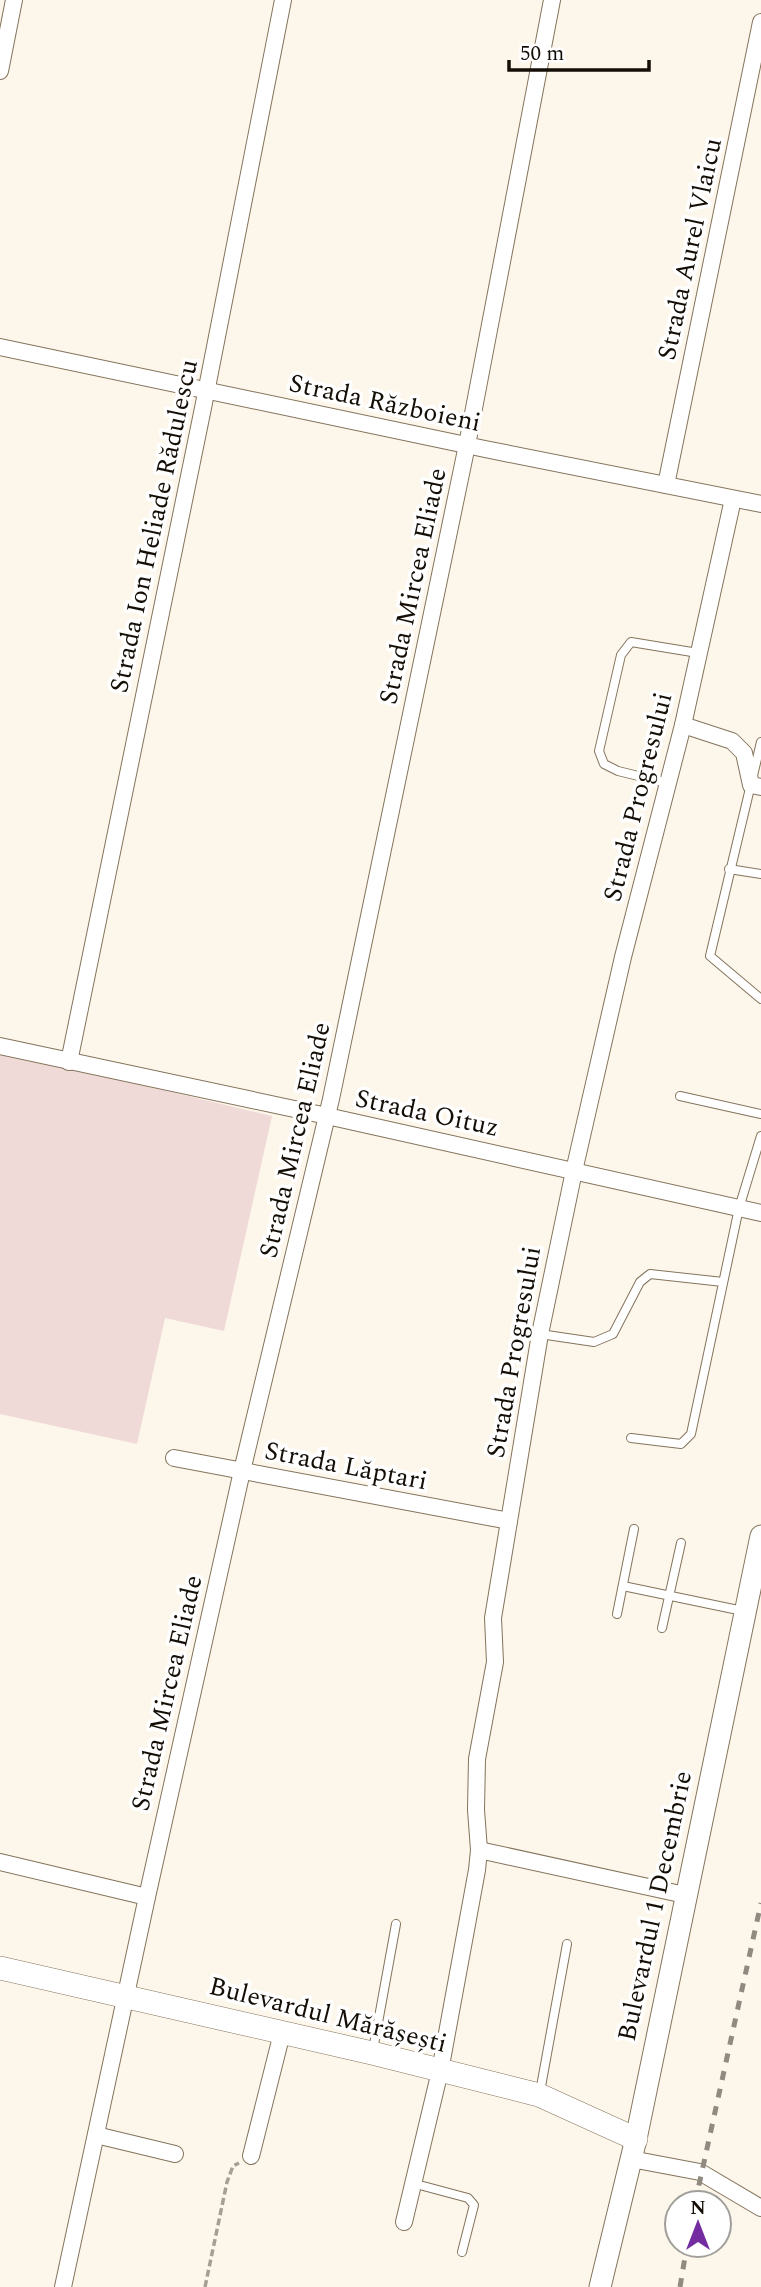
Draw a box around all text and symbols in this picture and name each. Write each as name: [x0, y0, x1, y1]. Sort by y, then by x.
scale bar: [509, 28, 649, 72]
text: 50 m: [520, 38, 564, 70]
street label: Strada Aurel Vlaicu: [647, 134, 733, 364]
street label: Strada Ion Heliade Rădulescu: [99, 356, 209, 696]
street label: Strada Războieni: [285, 363, 485, 443]
street label: Strada Mircea Eliade: [368, 464, 458, 708]
street label: Strada Progresului: [593, 688, 683, 906]
street label: Strada Mircea Eliade: [248, 1018, 342, 1262]
street label: Strada Oituz: [351, 1078, 503, 1148]
street label: Strada Progresului: [476, 1243, 552, 1461]
street label: Strada Lăptari: [261, 1431, 431, 1501]
street label: Strada Mircea Eliade: [120, 1571, 214, 1815]
street label: Bulevardul 1 Decembrie: [607, 1767, 703, 2045]
street label: Bulevardul Mărășești: [205, 1966, 451, 2064]
north arrow: [663, 2189, 733, 2259]
text: N: [690, 2194, 706, 2223]

